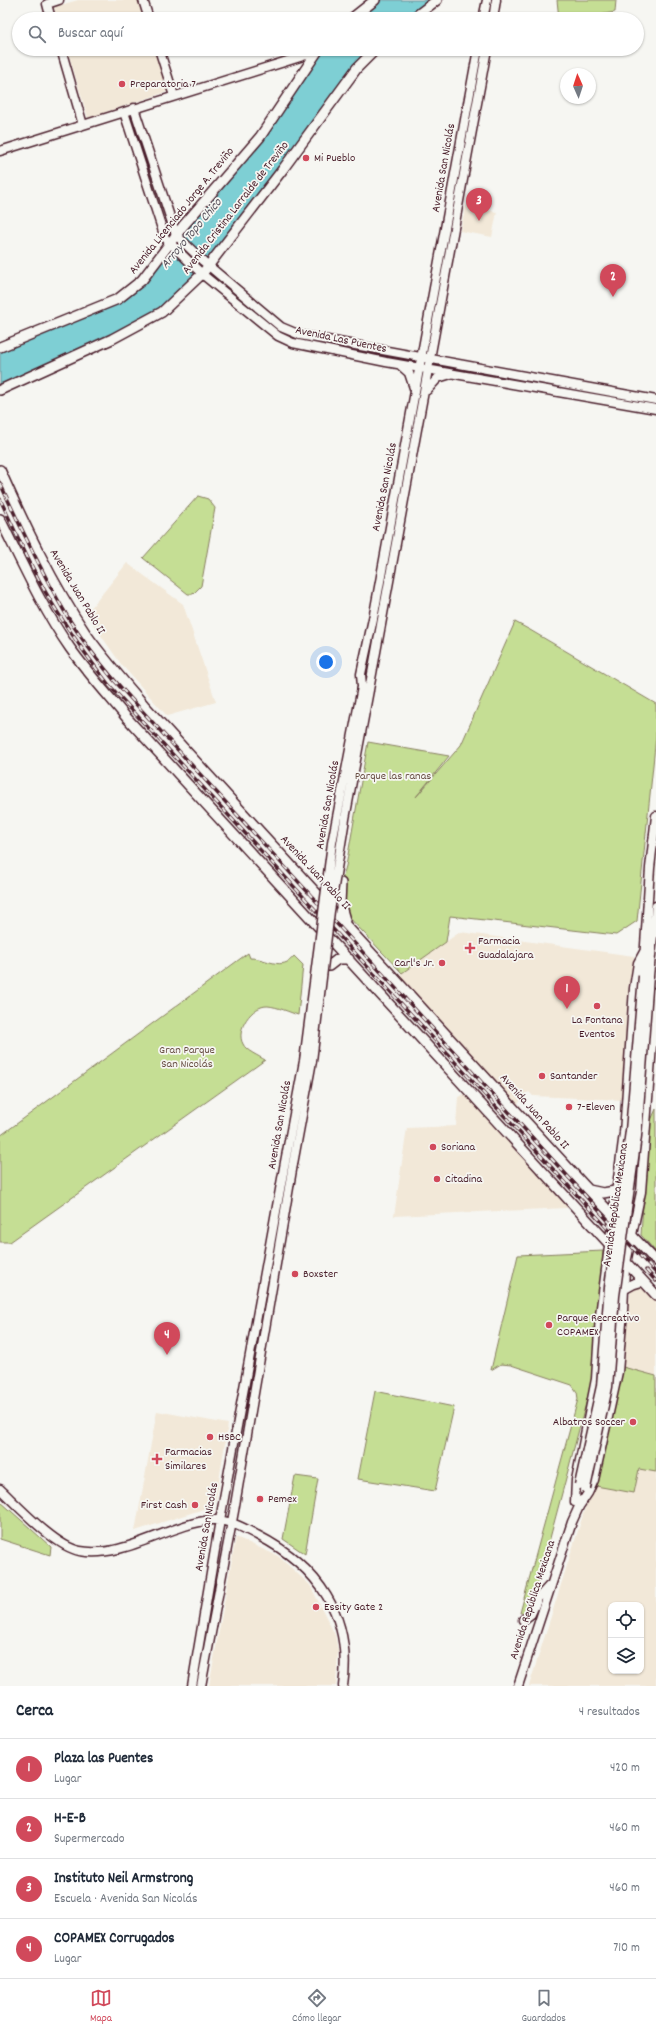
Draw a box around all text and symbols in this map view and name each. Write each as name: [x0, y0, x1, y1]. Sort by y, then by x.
search box: [12, 12, 644, 56]
icon: search: [26, 23, 48, 45]
text: Buscar aquí: [58, 23, 123, 45]
north arrow: [560, 68, 596, 104]
place label: Preparatoria 7: [130, 76, 196, 93]
marker: Preparatoria 7: [117, 79, 127, 89]
street label: Avenida San Nicolás: [428, 122, 460, 214]
street label: Avenida Cristina Larralde de Treviño: [179, 138, 293, 278]
street label: Avenida Licenciado Jorge A. Treviño: [125, 144, 239, 278]
place label: Mi Pueblo: [314, 150, 355, 167]
marker: Mi Pueblo: [301, 153, 311, 163]
pin: 3: [466, 188, 492, 221]
water label: Arroyo Topo Chico: [157, 194, 228, 273]
pin: 2: [600, 264, 626, 297]
street label: Avenida Las Puentes: [294, 322, 388, 358]
street label: Avenida San Nicolás: [368, 441, 402, 533]
street label: Avenida Juan Pablo II: [45, 546, 109, 638]
your location: [316, 652, 336, 672]
street label: Avenida San Nicolás: [312, 759, 344, 851]
park label: Parque las ranas: [355, 768, 431, 785]
street label: Avenida Juan Pablo II: [276, 832, 354, 914]
place label: Farmacia Guadalajara: [478, 933, 534, 964]
marker: Farmacia Guadalajara: [465, 943, 475, 953]
place label: Carl's Jr.: [394, 955, 434, 972]
marker: Carl's Jr.: [437, 958, 447, 968]
pin: 1: [554, 976, 580, 1009]
marker: La Fontana Eventos: [592, 1001, 602, 1011]
place label: La Fontana Eventos: [572, 1012, 623, 1043]
park label: Gran Parque San Nicolás: [159, 1042, 215, 1073]
place label: Santander: [550, 1068, 598, 1085]
street label: Avenida Juan Pablo II: [495, 1070, 573, 1154]
marker: Santander: [537, 1071, 547, 1081]
street label: Avenida San Nicolás: [264, 1079, 296, 1171]
place label: 7-Eleven: [577, 1099, 616, 1116]
marker: 7-Eleven: [564, 1102, 574, 1112]
place label: Soriana: [441, 1139, 475, 1156]
marker: Soriana: [428, 1142, 438, 1152]
street label: Avenida República Mexicana: [599, 1142, 633, 1268]
place label: Citadina: [445, 1171, 483, 1188]
marker: Citadina: [432, 1174, 442, 1184]
place label: Boxster: [303, 1266, 338, 1283]
marker: Boxster: [290, 1269, 300, 1279]
place label: Parque Recreativo COPAMEX: [557, 1310, 639, 1341]
marker: Parque Recreativo COPAMEX: [544, 1320, 554, 1330]
pin: 4: [154, 1322, 180, 1355]
place label: Albatros Soccer: [553, 1414, 626, 1431]
marker: Albatros Soccer: [628, 1417, 638, 1427]
place label: HSBC: [218, 1429, 241, 1446]
marker: HSBC: [205, 1432, 215, 1442]
place label: Farmacias Similares: [165, 1444, 212, 1475]
marker: Farmacias Similares: [152, 1454, 162, 1464]
street label: Avenida San Nicolás: [191, 1481, 223, 1573]
place label: Pemex: [268, 1491, 297, 1508]
marker: Pemex: [255, 1494, 265, 1504]
place label: First Cash: [141, 1497, 187, 1514]
marker: First Cash: [190, 1500, 200, 1510]
street label: Avenida República Mexicana: [506, 1538, 560, 1662]
place label: Essity Gate 2: [324, 1599, 383, 1616]
marker: Essity Gate 2: [311, 1602, 321, 1612]
map controls: [608, 1602, 644, 1674]
button: locate: [608, 1602, 644, 1638]
button: layers: [608, 1638, 644, 1674]
text: Cerca: [16, 1700, 53, 1724]
text: 4 resultados: [579, 1703, 640, 1722]
text: Plaza las Puentes: [54, 1748, 153, 1770]
text: 1: [28, 1759, 30, 1778]
text: 420 m: [610, 1759, 640, 1778]
text: Lugar: [54, 1770, 82, 1789]
text: H-E-B: [54, 1808, 86, 1830]
text: 2: [26, 1819, 32, 1838]
text: 460 m: [609, 1819, 640, 1838]
text: Supermercado: [54, 1830, 125, 1849]
text: Instituto Neil Armstrong: [54, 1868, 193, 1890]
text: 3: [26, 1879, 32, 1898]
text: 460 m: [609, 1879, 640, 1898]
text: Escuela · Avenida San Nicolás: [54, 1890, 198, 1909]
text: COPAMEX Corrugados: [54, 1928, 175, 1950]
text: 4: [26, 1939, 32, 1958]
text: 710 m: [613, 1939, 640, 1958]
text: Lugar: [54, 1950, 82, 1969]
tab: Mapa: [90, 1987, 112, 2027]
tab: Cómo llegar: [292, 1987, 341, 2027]
tab: Guardados: [521, 1987, 566, 2027]

